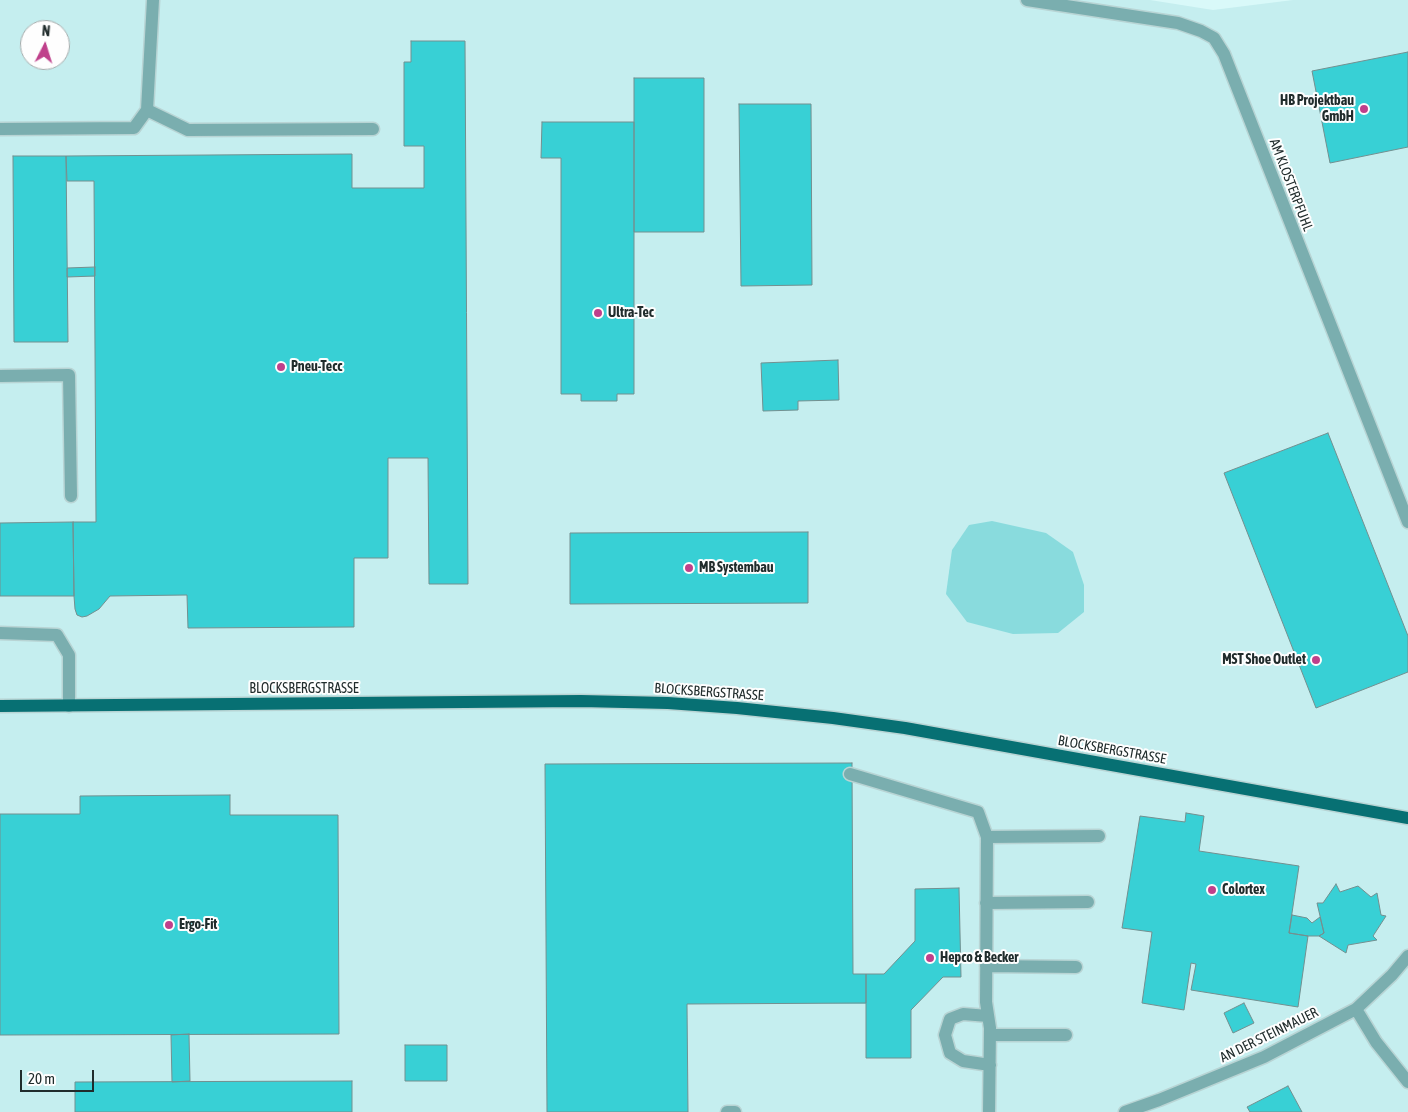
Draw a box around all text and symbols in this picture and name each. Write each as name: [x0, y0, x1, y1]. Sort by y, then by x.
north arrow: [20, 20, 70, 70]
text: N: [41, 23, 51, 39]
place label: HB Projektbau GmbH: [1280, 93, 1354, 125]
marker: HB Projektbau GmbH: [1358, 103, 1370, 115]
street label: AM KLOSTERPFUHL: [1266, 136, 1316, 234]
place label: Ultra-Tec: [608, 305, 654, 321]
marker: Ultra-Tec: [592, 307, 604, 319]
place label: Pneu-Tecc: [291, 359, 343, 375]
marker: Pneu-Tecc: [275, 361, 287, 373]
place label: MB Systembau: [699, 560, 774, 576]
marker: MB Systembau: [683, 562, 695, 574]
place label: MST Shoe Outlet: [1222, 652, 1306, 668]
marker: MST Shoe Outlet: [1310, 654, 1322, 666]
street label: BLOCKSBERGSTRASSE: [654, 680, 764, 704]
street label: BLOCKSBERGSTRASSE: [249, 681, 359, 697]
street label: BLOCKSBERGSTRASSE: [1057, 732, 1167, 768]
place label: Colortex: [1222, 882, 1265, 898]
marker: Colortex: [1206, 884, 1218, 896]
place label: Ergo-Fit: [179, 917, 217, 933]
marker: Ergo-Fit: [163, 919, 175, 931]
place label: Hepco & Becker: [940, 950, 1018, 966]
marker: Hepco & Becker: [924, 952, 936, 964]
street label: AN DER STEINMAUER: [1217, 1004, 1321, 1066]
scale bar: [22, 1060, 96, 1092]
text: 20 m: [28, 1070, 55, 1087]

